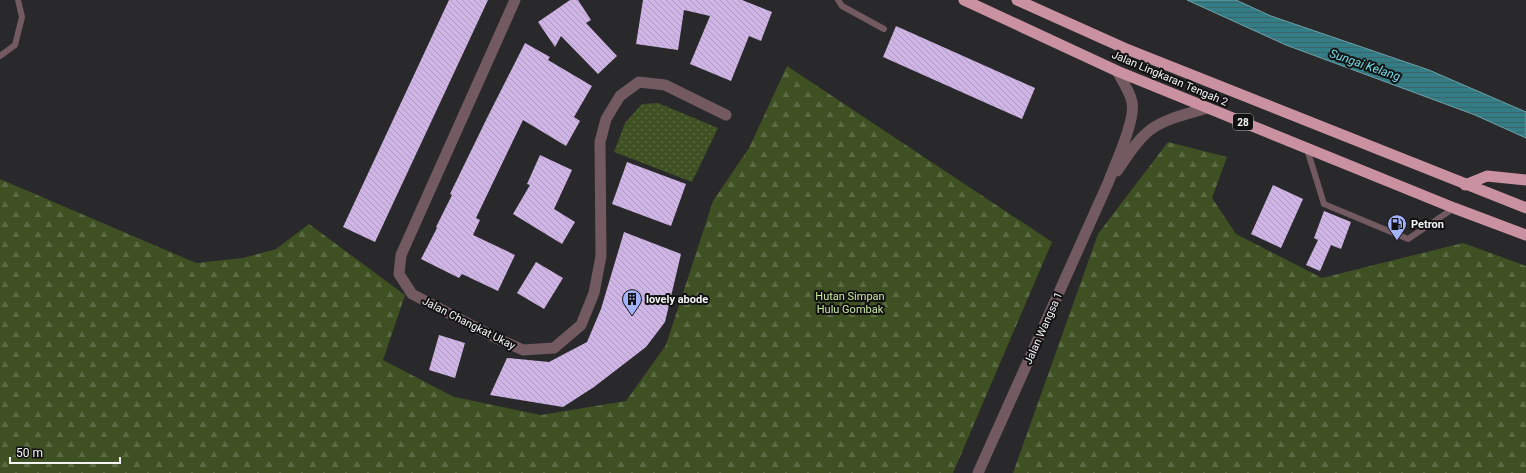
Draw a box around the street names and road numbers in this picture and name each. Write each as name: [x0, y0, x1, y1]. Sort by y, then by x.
street label: Jalan Lingkaran Tengah 2: [1110, 48, 1230, 109]
road number: 28: [1233, 114, 1253, 130]
street label: Jalan Wangsa 1: [1022, 290, 1065, 366]
street label: Jalan Changkat Ukay: [420, 294, 518, 353]

